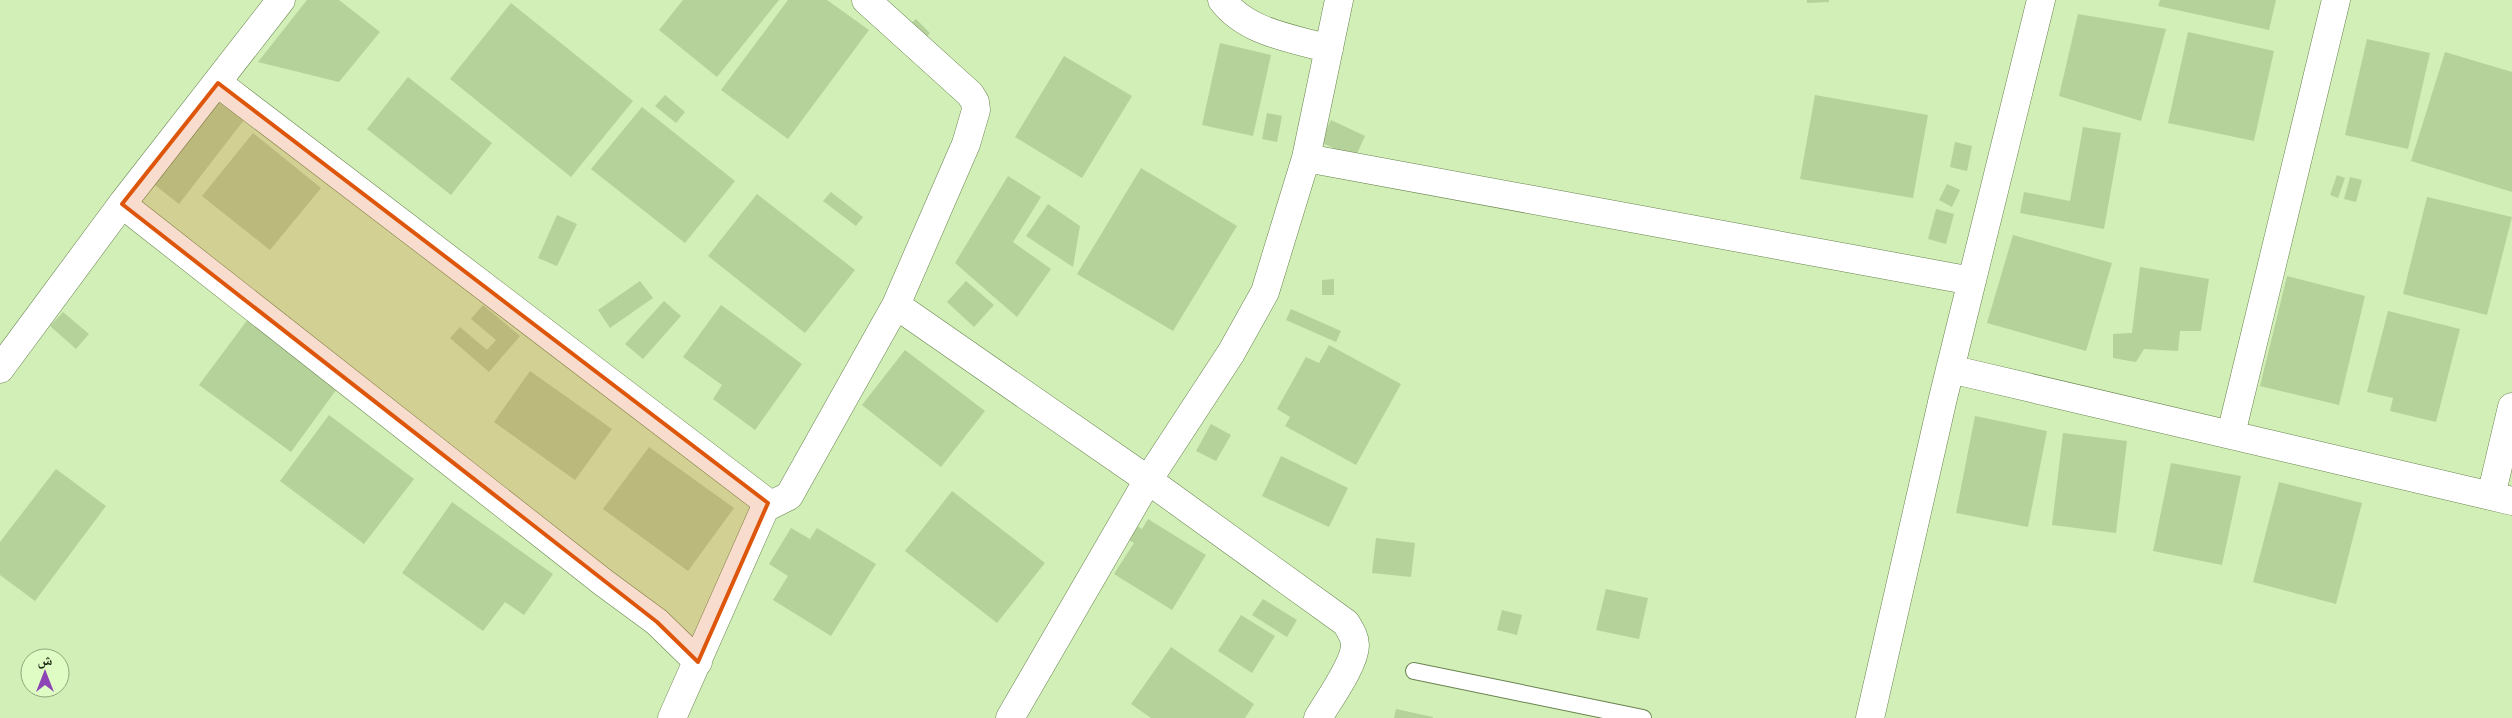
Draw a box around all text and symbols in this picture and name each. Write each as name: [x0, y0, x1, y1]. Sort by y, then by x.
north arrow: [20, 648, 70, 698]
text: ش: [38, 650, 53, 669]

